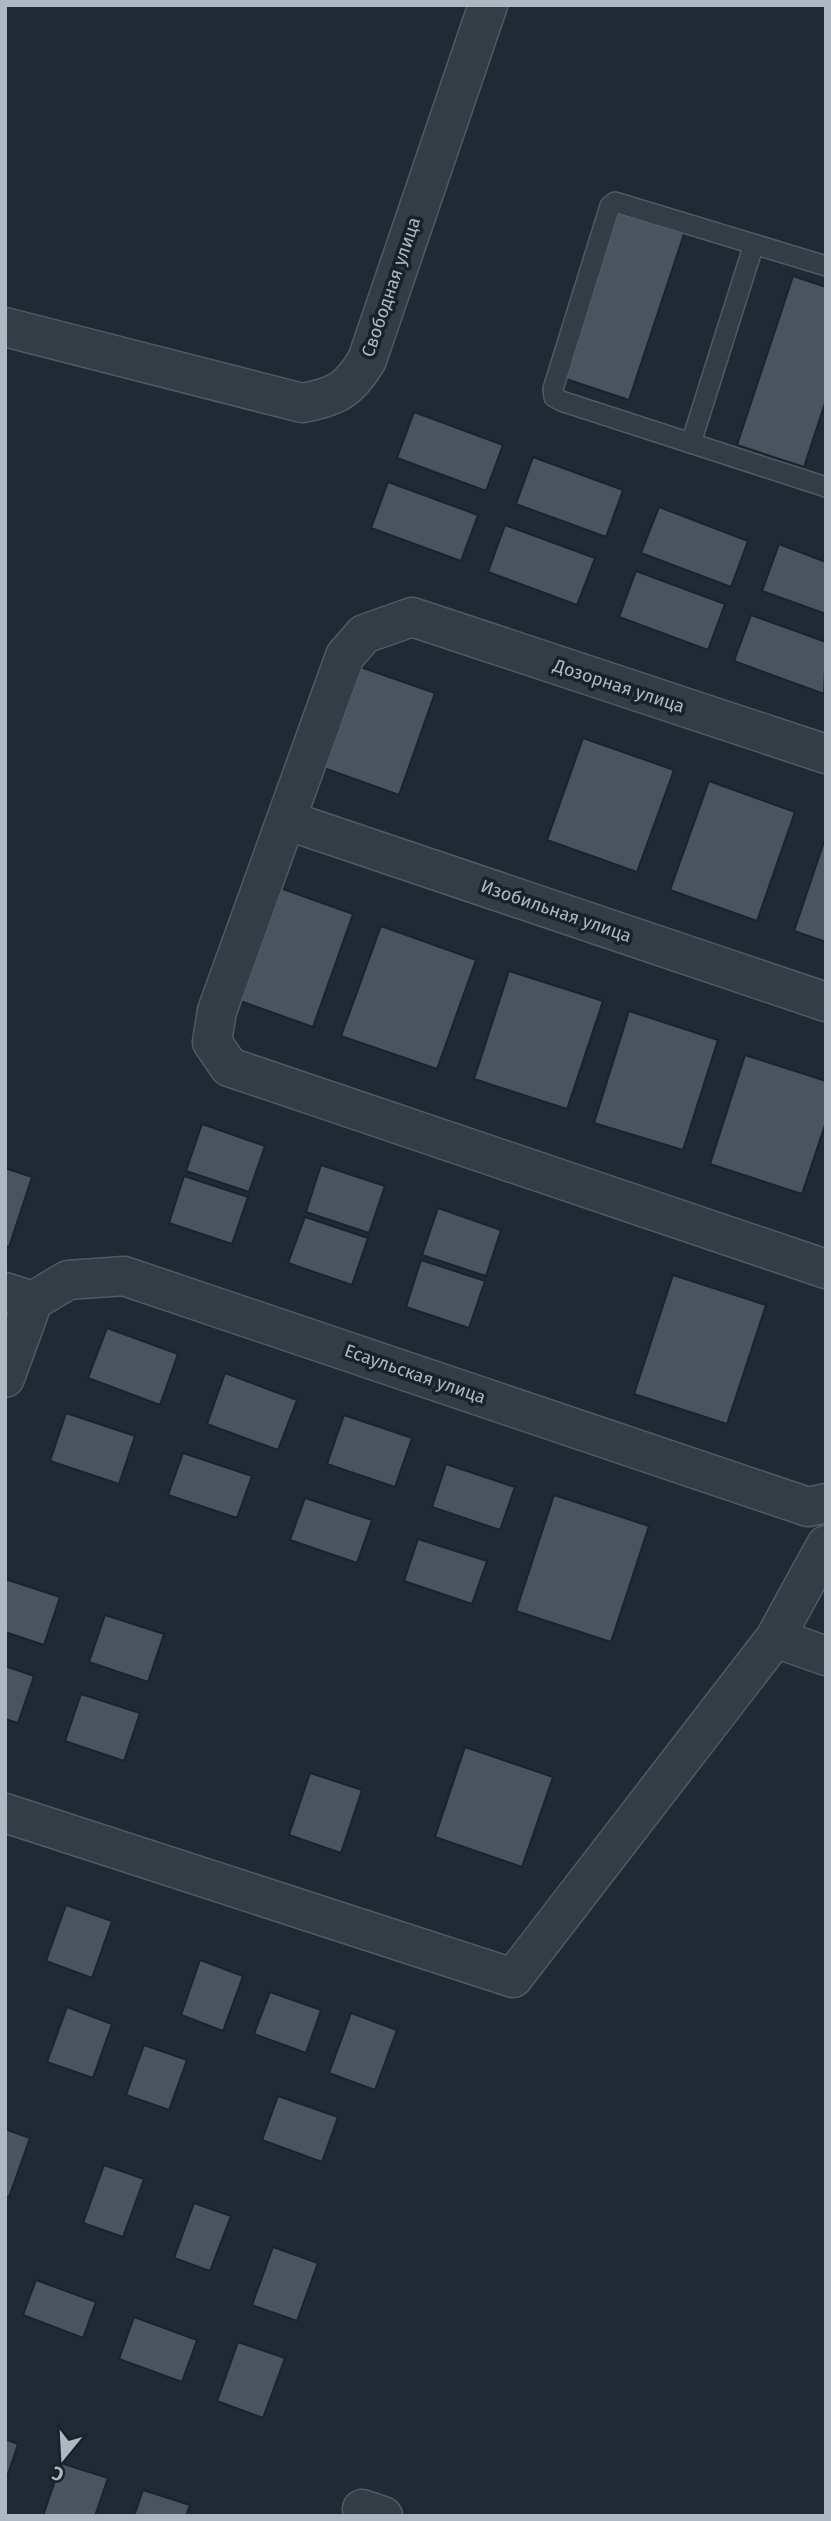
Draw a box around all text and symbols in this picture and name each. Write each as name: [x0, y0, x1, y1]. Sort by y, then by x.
street label: Свободная улица: [357, 214, 425, 360]
street label: Дозорная улица: [550, 654, 687, 718]
street label: Изобильная улица: [478, 875, 634, 947]
street label: Есаульская улица: [342, 1340, 488, 1408]
north arrow: [28, 2423, 98, 2493]
text: С: [49, 2461, 67, 2486]

